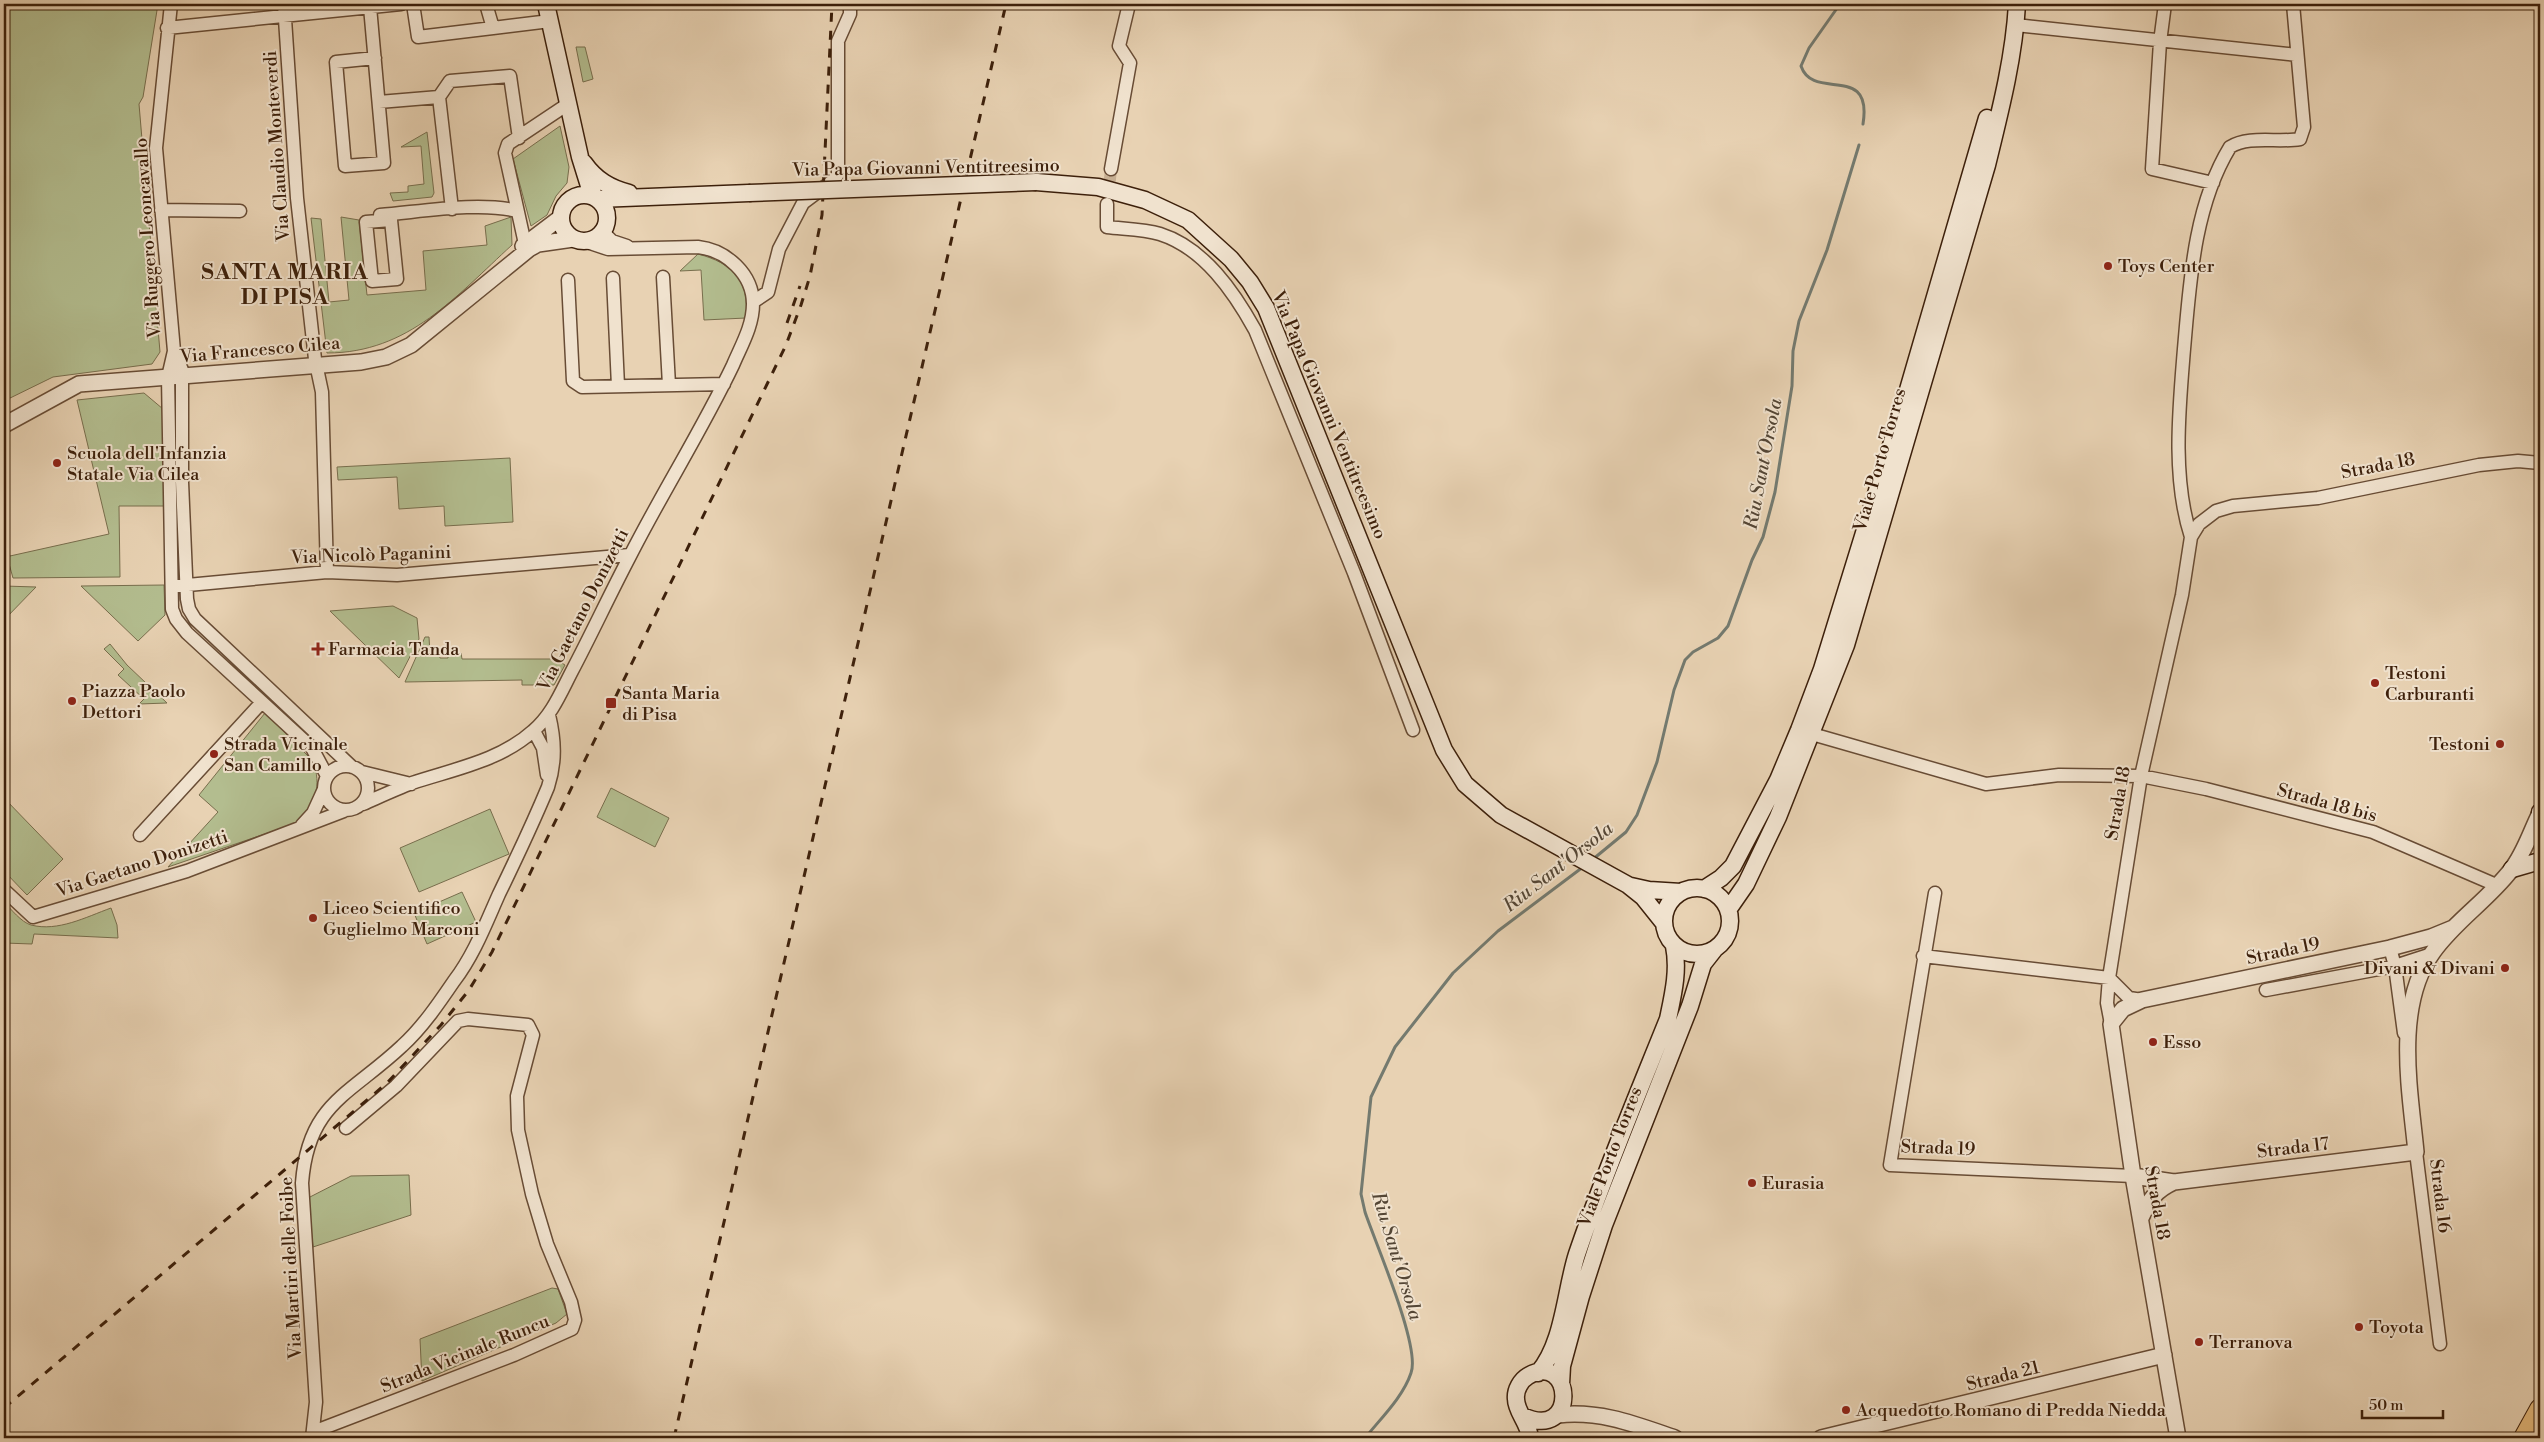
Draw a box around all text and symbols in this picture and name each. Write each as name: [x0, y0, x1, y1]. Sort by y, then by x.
street label: Via Claudio Monteverdi: [259, 50, 295, 243]
street label: Via Ruggero Leoncavallo: [130, 137, 167, 340]
street label: Via Papa Giovanni Ventitreesimo: [791, 154, 1060, 182]
place label: Toys Center: [2118, 255, 2215, 278]
district label: SANTA MARIA DI PISA: [201, 259, 369, 311]
marker: Toys Center: [2102, 260, 2114, 272]
street label: Via Papa Giovanni Ventitreesimo: [1266, 286, 1392, 543]
street label: Via Francesco Cilea: [178, 331, 342, 369]
street label: Viale Porto Torres: [1848, 385, 1912, 535]
water label: Riu Sant'Orsola: [1738, 396, 1788, 532]
place label: Scuola dell'Infanzia Statale Via Cilea: [67, 442, 227, 486]
street label: Strada 18: [2339, 448, 2417, 484]
marker: Scuola dell'Infanzia Statale Via Cilea: [51, 457, 63, 469]
street label: Via Gaetano Donizetti: [532, 525, 634, 696]
street label: Via Nicolò Paganini: [289, 541, 452, 569]
place label: Farmacia Tanda: [328, 638, 460, 661]
marker: Farmacia Tanda: [312, 643, 324, 655]
place label: Testoni Carburanti: [2385, 662, 2475, 706]
marker: Testoni Carburanti: [2369, 677, 2381, 689]
place label: Piazza Paolo Dettori: [82, 680, 186, 724]
place label: Santa Maria di Pisa: [622, 682, 721, 726]
marker: Piazza Paolo Dettori: [66, 695, 78, 707]
marker: Santa Maria di Pisa: [604, 696, 618, 710]
place label: Strada Vicinale San Camillo: [224, 733, 348, 777]
place label: Testoni: [2429, 733, 2490, 756]
marker: Testoni: [2494, 738, 2506, 750]
marker: Strada Vicinale San Camillo: [208, 748, 220, 760]
street label: Strada 18: [2100, 764, 2136, 842]
street label: Strada 18 bis: [2274, 779, 2380, 827]
water label: Riu Sant'Orsola: [1497, 816, 1618, 918]
street label: Via Gaetano Donizetti: [52, 825, 231, 903]
place label: Liceo Scientifico Guglielmo Marconi: [323, 897, 480, 941]
marker: Liceo Scientifico Guglielmo Marconi: [307, 912, 319, 924]
street label: Strada 19: [2244, 932, 2322, 970]
place label: Divani & Divani: [2364, 957, 2495, 980]
marker: Divani & Divani: [2499, 962, 2511, 974]
place label: Esso: [2163, 1031, 2201, 1054]
marker: Esso: [2147, 1036, 2159, 1048]
street label: Viale Porto Torres: [1572, 1084, 1647, 1231]
street label: Strada 17: [2256, 1132, 2330, 1164]
street label: Strada 19: [1900, 1135, 1976, 1161]
street label: Strada 16: [2424, 1158, 2456, 1234]
street label: Strada 18: [2139, 1164, 2175, 1242]
place label: Eurasia: [1762, 1172, 1825, 1195]
street label: Via Martiri delle Foibe: [275, 1176, 307, 1361]
marker: Eurasia: [1746, 1177, 1758, 1189]
water label: Riu Sant'Orsola: [1366, 1188, 1428, 1323]
street label: Strada Vicinale Runcu: [377, 1309, 553, 1398]
place label: Toyota: [2369, 1316, 2425, 1339]
marker: Toyota: [2353, 1321, 2365, 1333]
place label: Terranova: [2209, 1331, 2293, 1354]
marker: Terranova: [2193, 1336, 2205, 1348]
street label: Strada 21: [1964, 1356, 2042, 1396]
scale bar: [2362, 1387, 2443, 1419]
text: 50 m: [2369, 1396, 2403, 1415]
place label: Acquedotto Romano di Predda Niedda: [1855, 1399, 2167, 1422]
marker: Acquedotto Romano di Predda Niedda: [1840, 1404, 1852, 1416]

